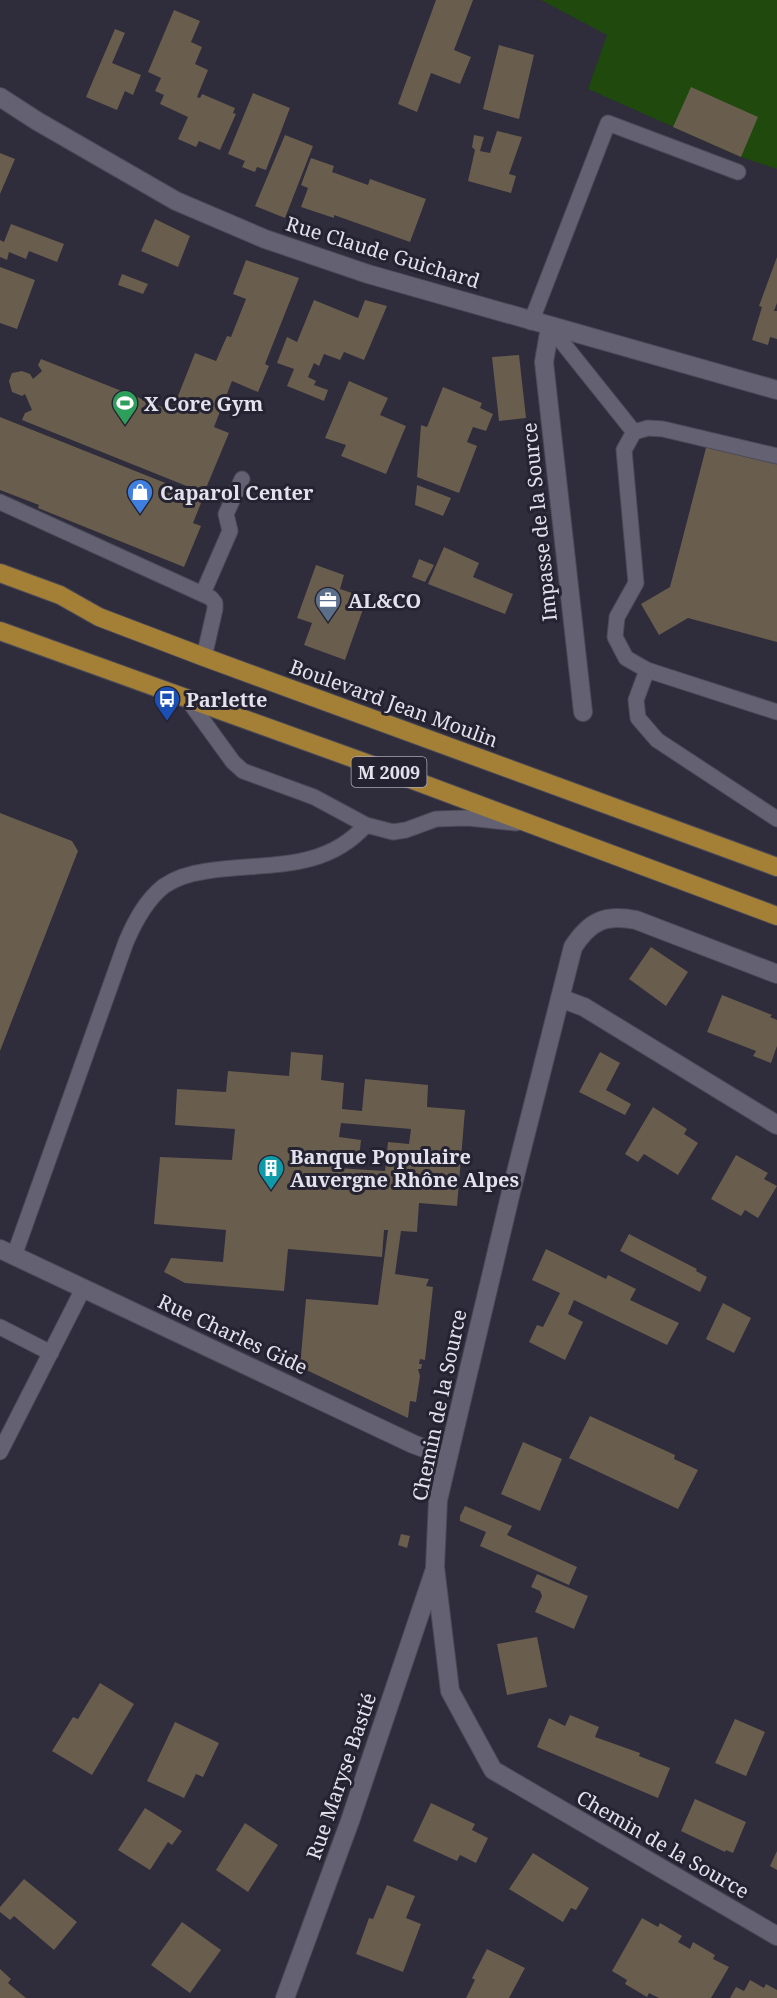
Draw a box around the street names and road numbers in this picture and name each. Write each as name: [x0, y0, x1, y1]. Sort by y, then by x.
street label: Rue Claude Guichard: [283, 210, 483, 294]
street label: Impasse de la Source: [515, 421, 563, 623]
street label: Boulevard Jean Moulin: [286, 653, 502, 753]
road number: M 2009: [352, 757, 426, 787]
street label: Rue Charles Gide: [154, 1287, 312, 1381]
street label: Chemin de la Source: [406, 1307, 472, 1503]
street label: Rue Maryse Bastié: [300, 1689, 382, 1863]
street label: Chemin de la Source: [572, 1784, 754, 1904]

